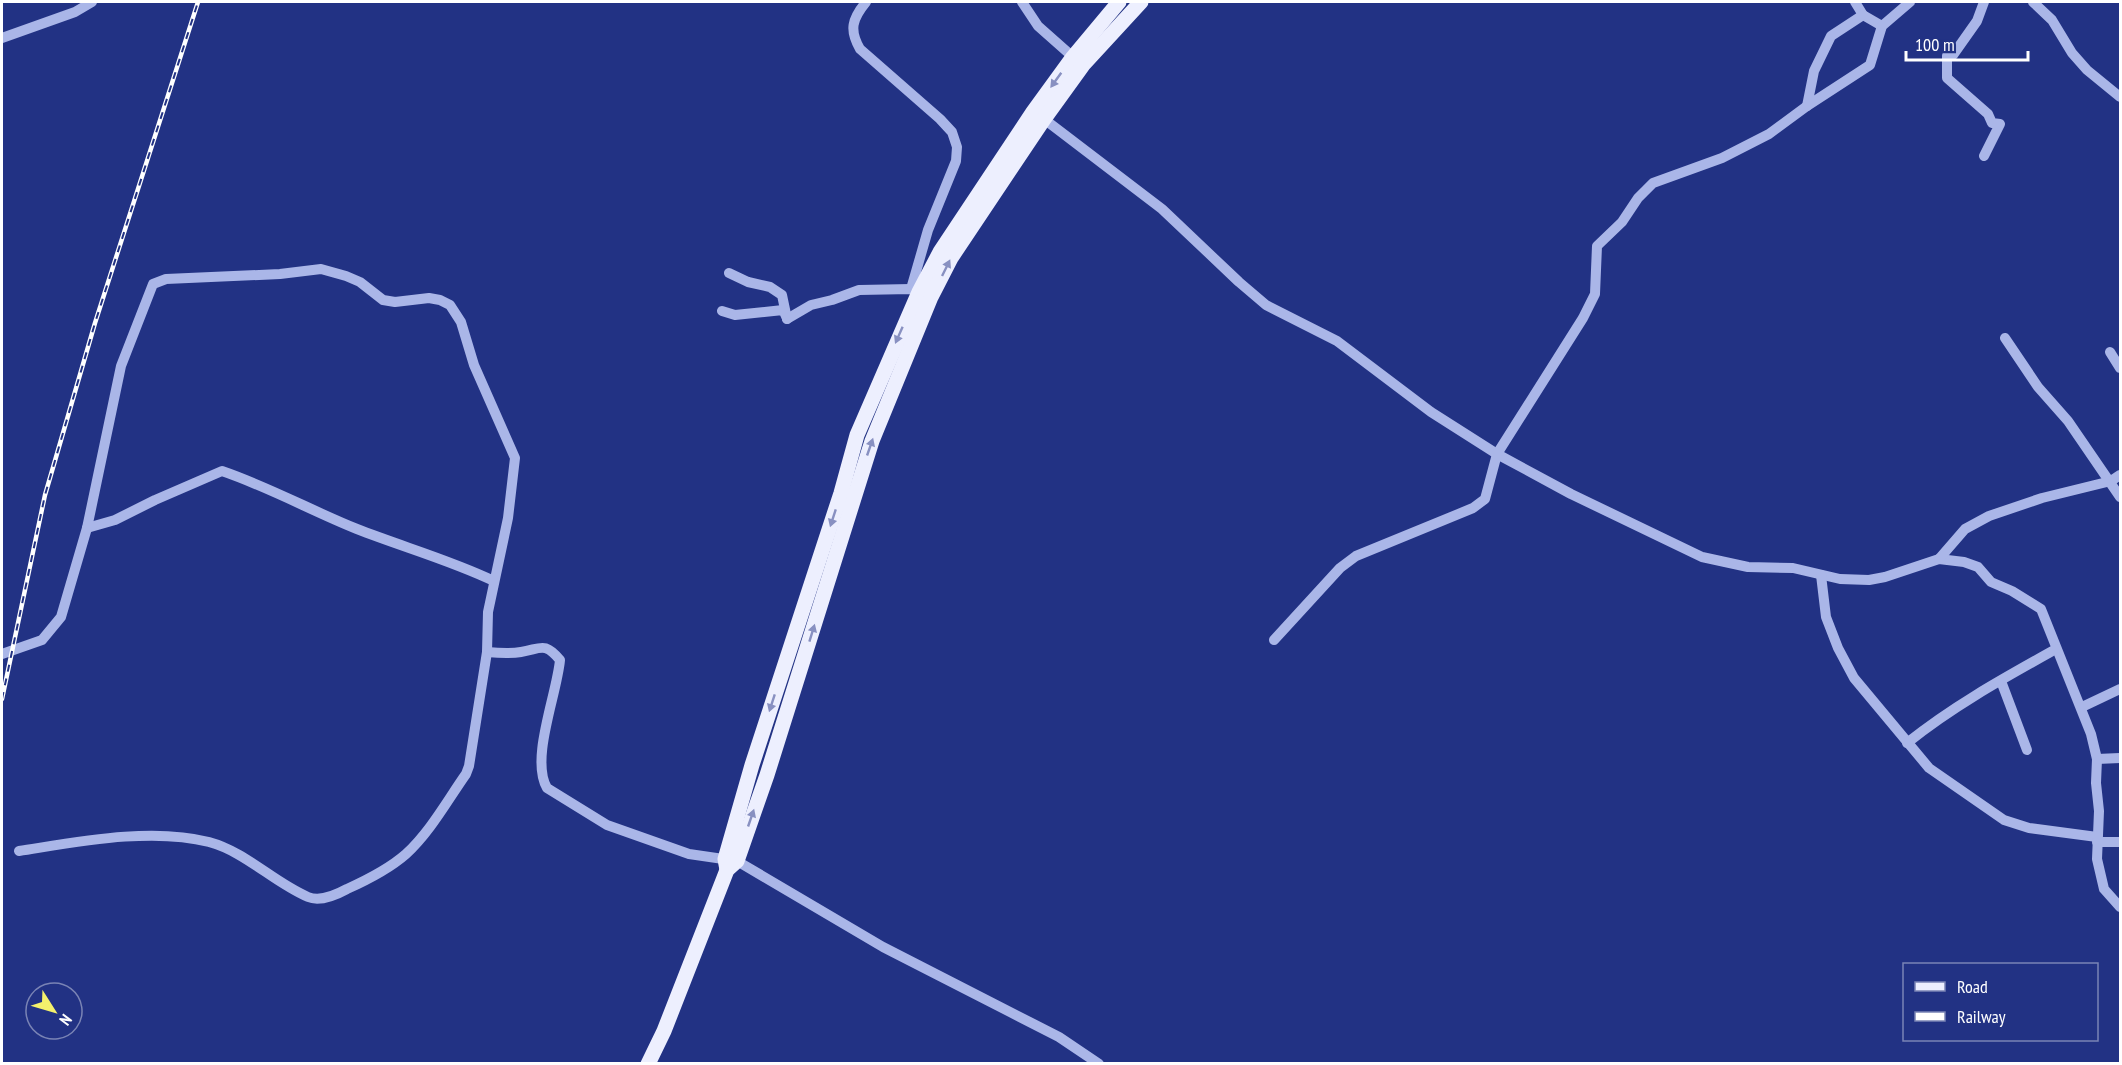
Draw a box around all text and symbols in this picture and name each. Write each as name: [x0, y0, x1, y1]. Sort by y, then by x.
scale bar: [1906, 24, 2028, 62]
text: 100 m: [1915, 33, 1955, 56]
one-way arrow: [1050, 71, 1062, 87]
one-way arrow: [942, 259, 951, 276]
one-way arrow: [895, 326, 904, 343]
one-way arrow: [866, 438, 876, 456]
one-way arrow: [828, 509, 838, 527]
one-way arrow: [808, 624, 817, 642]
one-way arrow: [767, 694, 777, 712]
one-way arrow: [747, 809, 757, 827]
legend: [1903, 963, 2098, 1041]
text: Road: [1957, 975, 1988, 998]
north arrow: [24, 981, 84, 1041]
text: Railway: [1957, 1005, 2006, 1028]
text: N: [55, 1011, 77, 1029]

